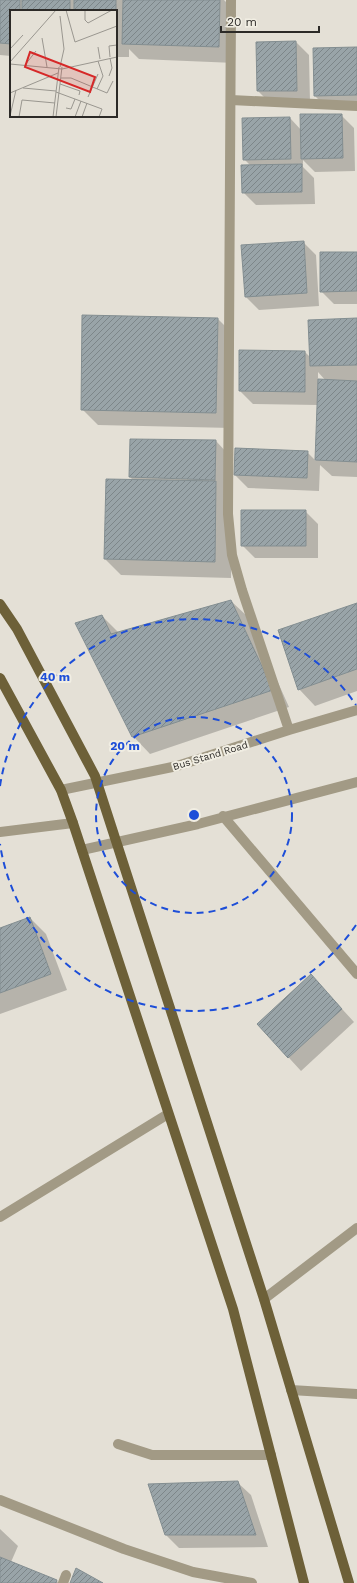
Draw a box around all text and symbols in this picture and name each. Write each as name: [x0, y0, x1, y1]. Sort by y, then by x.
scale bar: [221, 8, 319, 34]
inset map: [10, 10, 117, 117]
text: 20 m: [227, 15, 257, 29]
text: 40 m: [40, 670, 70, 684]
text: 20 m: [110, 739, 140, 753]
street label: Bus Stand Road: [171, 739, 249, 772]
centre of rings: [187, 808, 201, 822]

